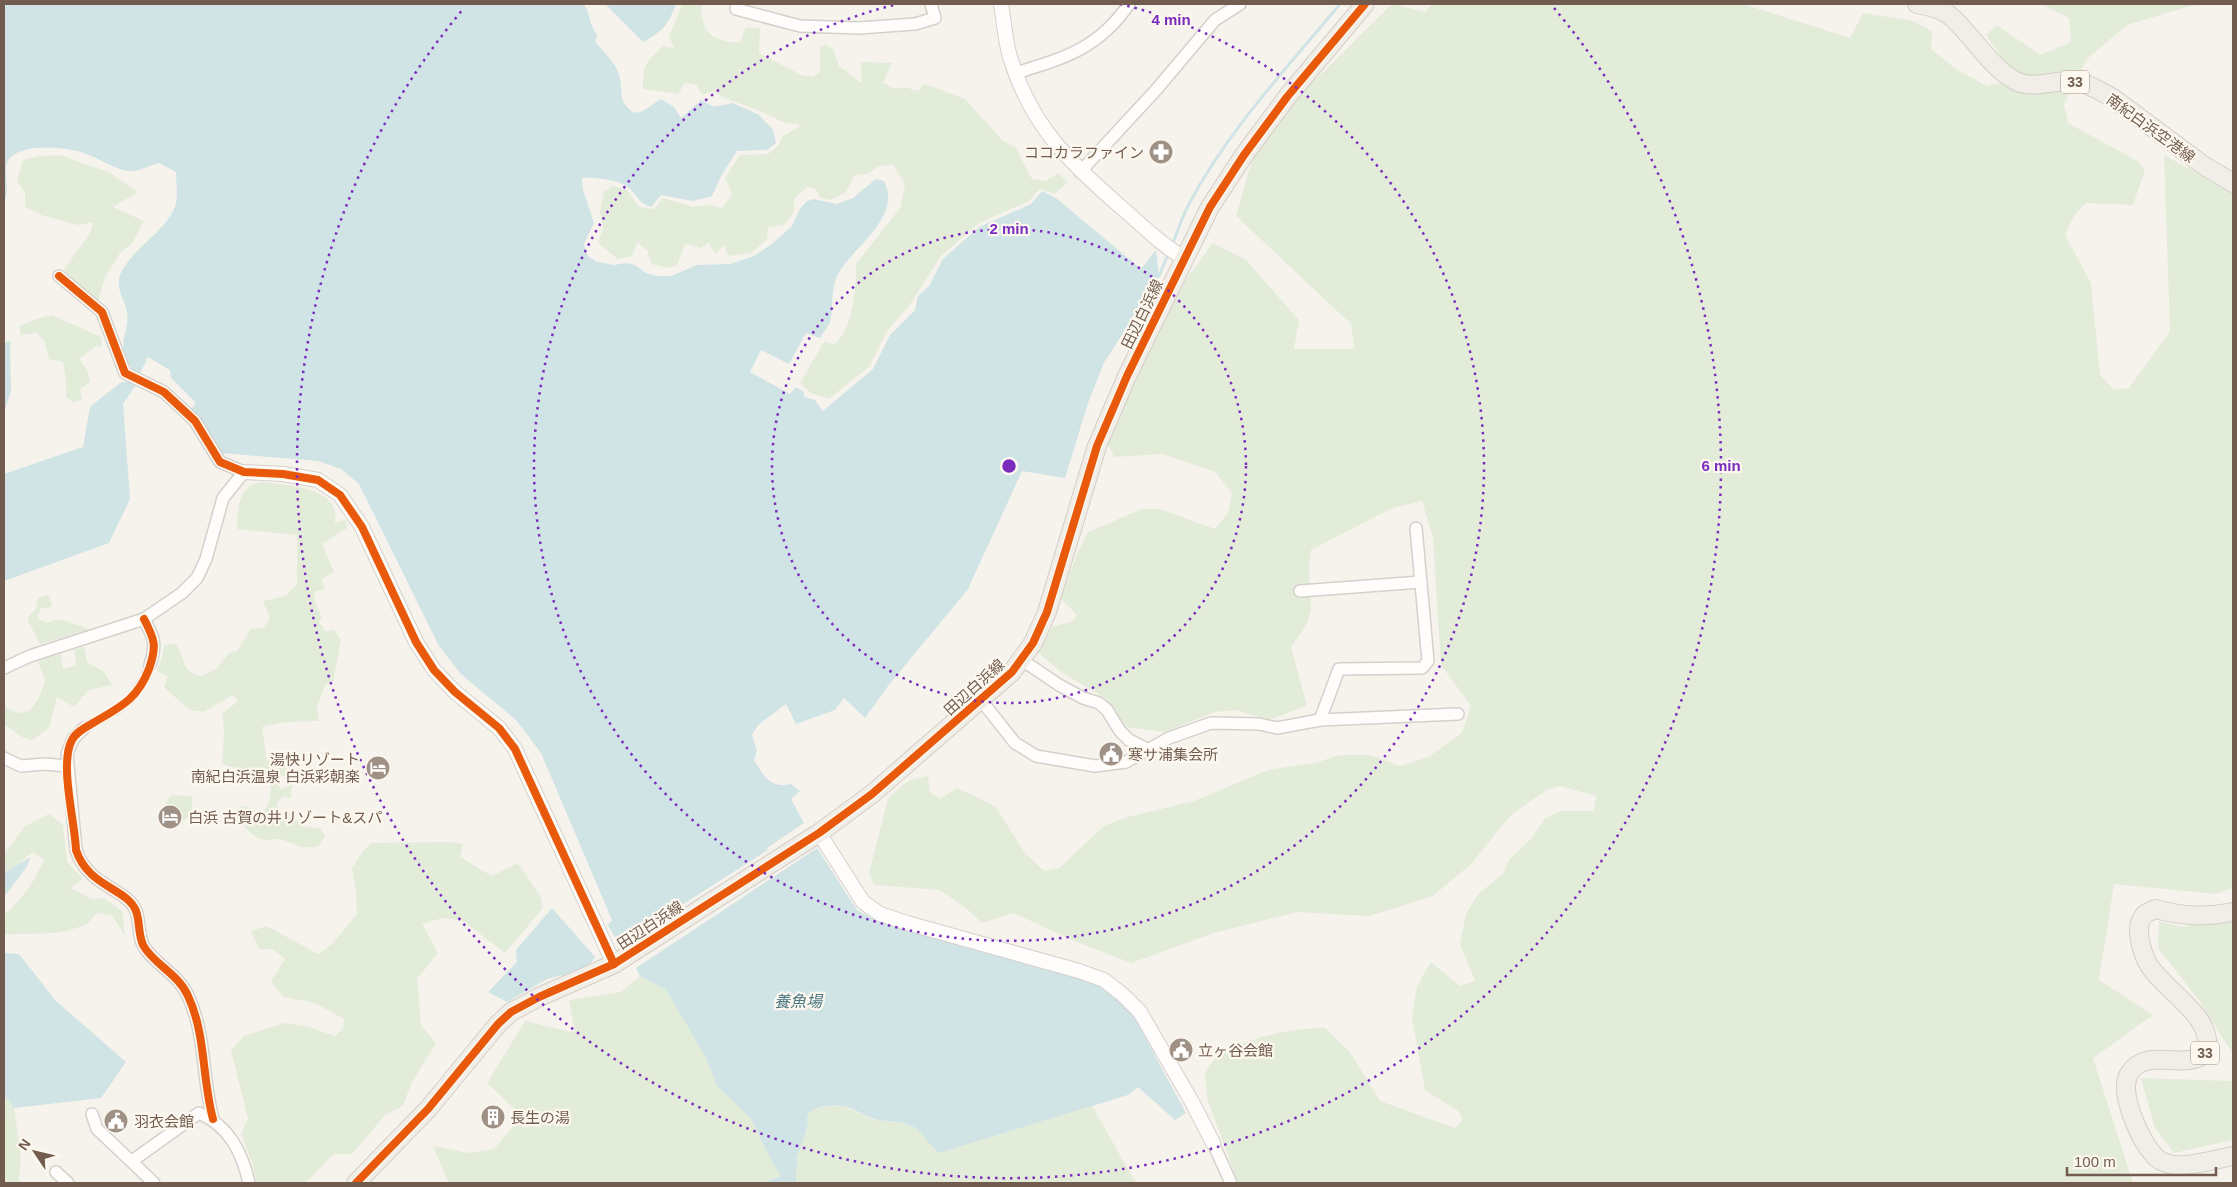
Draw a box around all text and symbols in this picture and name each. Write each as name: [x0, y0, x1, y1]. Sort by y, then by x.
text: 4 min: [1151, 11, 1191, 28]
road number: 33: [2061, 70, 2089, 94]
street label: 南紀白浜空港線: [2104, 90, 2198, 166]
pharmacy icon: ココカラファイン: [1148, 139, 1174, 165]
place label: ココカラファイン: [1024, 144, 1144, 161]
text: 2 min: [989, 220, 1029, 237]
street label: 田辺白浜線: [1118, 277, 1166, 351]
centre of rings: [1000, 457, 1018, 475]
text: 6 min: [1701, 457, 1741, 474]
street label: 田辺白浜線: [940, 656, 1008, 718]
public building icon: 寒サ浦集会所: [1098, 741, 1124, 767]
place label: 寒サ浦集会所: [1128, 746, 1218, 763]
place label: 湯快リゾート 南紀白浜温泉 白浜彩朝楽: [191, 751, 360, 785]
hotel icon: 湯快リゾート 南紀白浜温泉 白浜彩朝楽: [365, 755, 391, 781]
hotel icon: 白浜 古賀の井リゾート&スパ: [157, 804, 183, 830]
place label: 白浜 古賀の井リゾート&スパ: [188, 809, 382, 826]
street label: 田辺白浜線: [614, 897, 686, 953]
water label: 養魚場: [774, 993, 824, 1010]
public building icon: 立ヶ谷会館: [1168, 1037, 1194, 1063]
place label: 立ヶ谷会館: [1198, 1042, 1273, 1059]
road number: 33: [2191, 1042, 2219, 1064]
building icon: 長生の湯: [480, 1104, 506, 1130]
public building icon: 羽衣会館: [103, 1108, 129, 1134]
place label: 長生の湯: [510, 1109, 570, 1126]
place label: 羽衣会館: [134, 1113, 194, 1130]
north arrow: [10, 1127, 60, 1177]
text: N: [15, 1136, 34, 1153]
scale bar: [2067, 1144, 2216, 1176]
text: 100 m: [2074, 1153, 2116, 1170]

